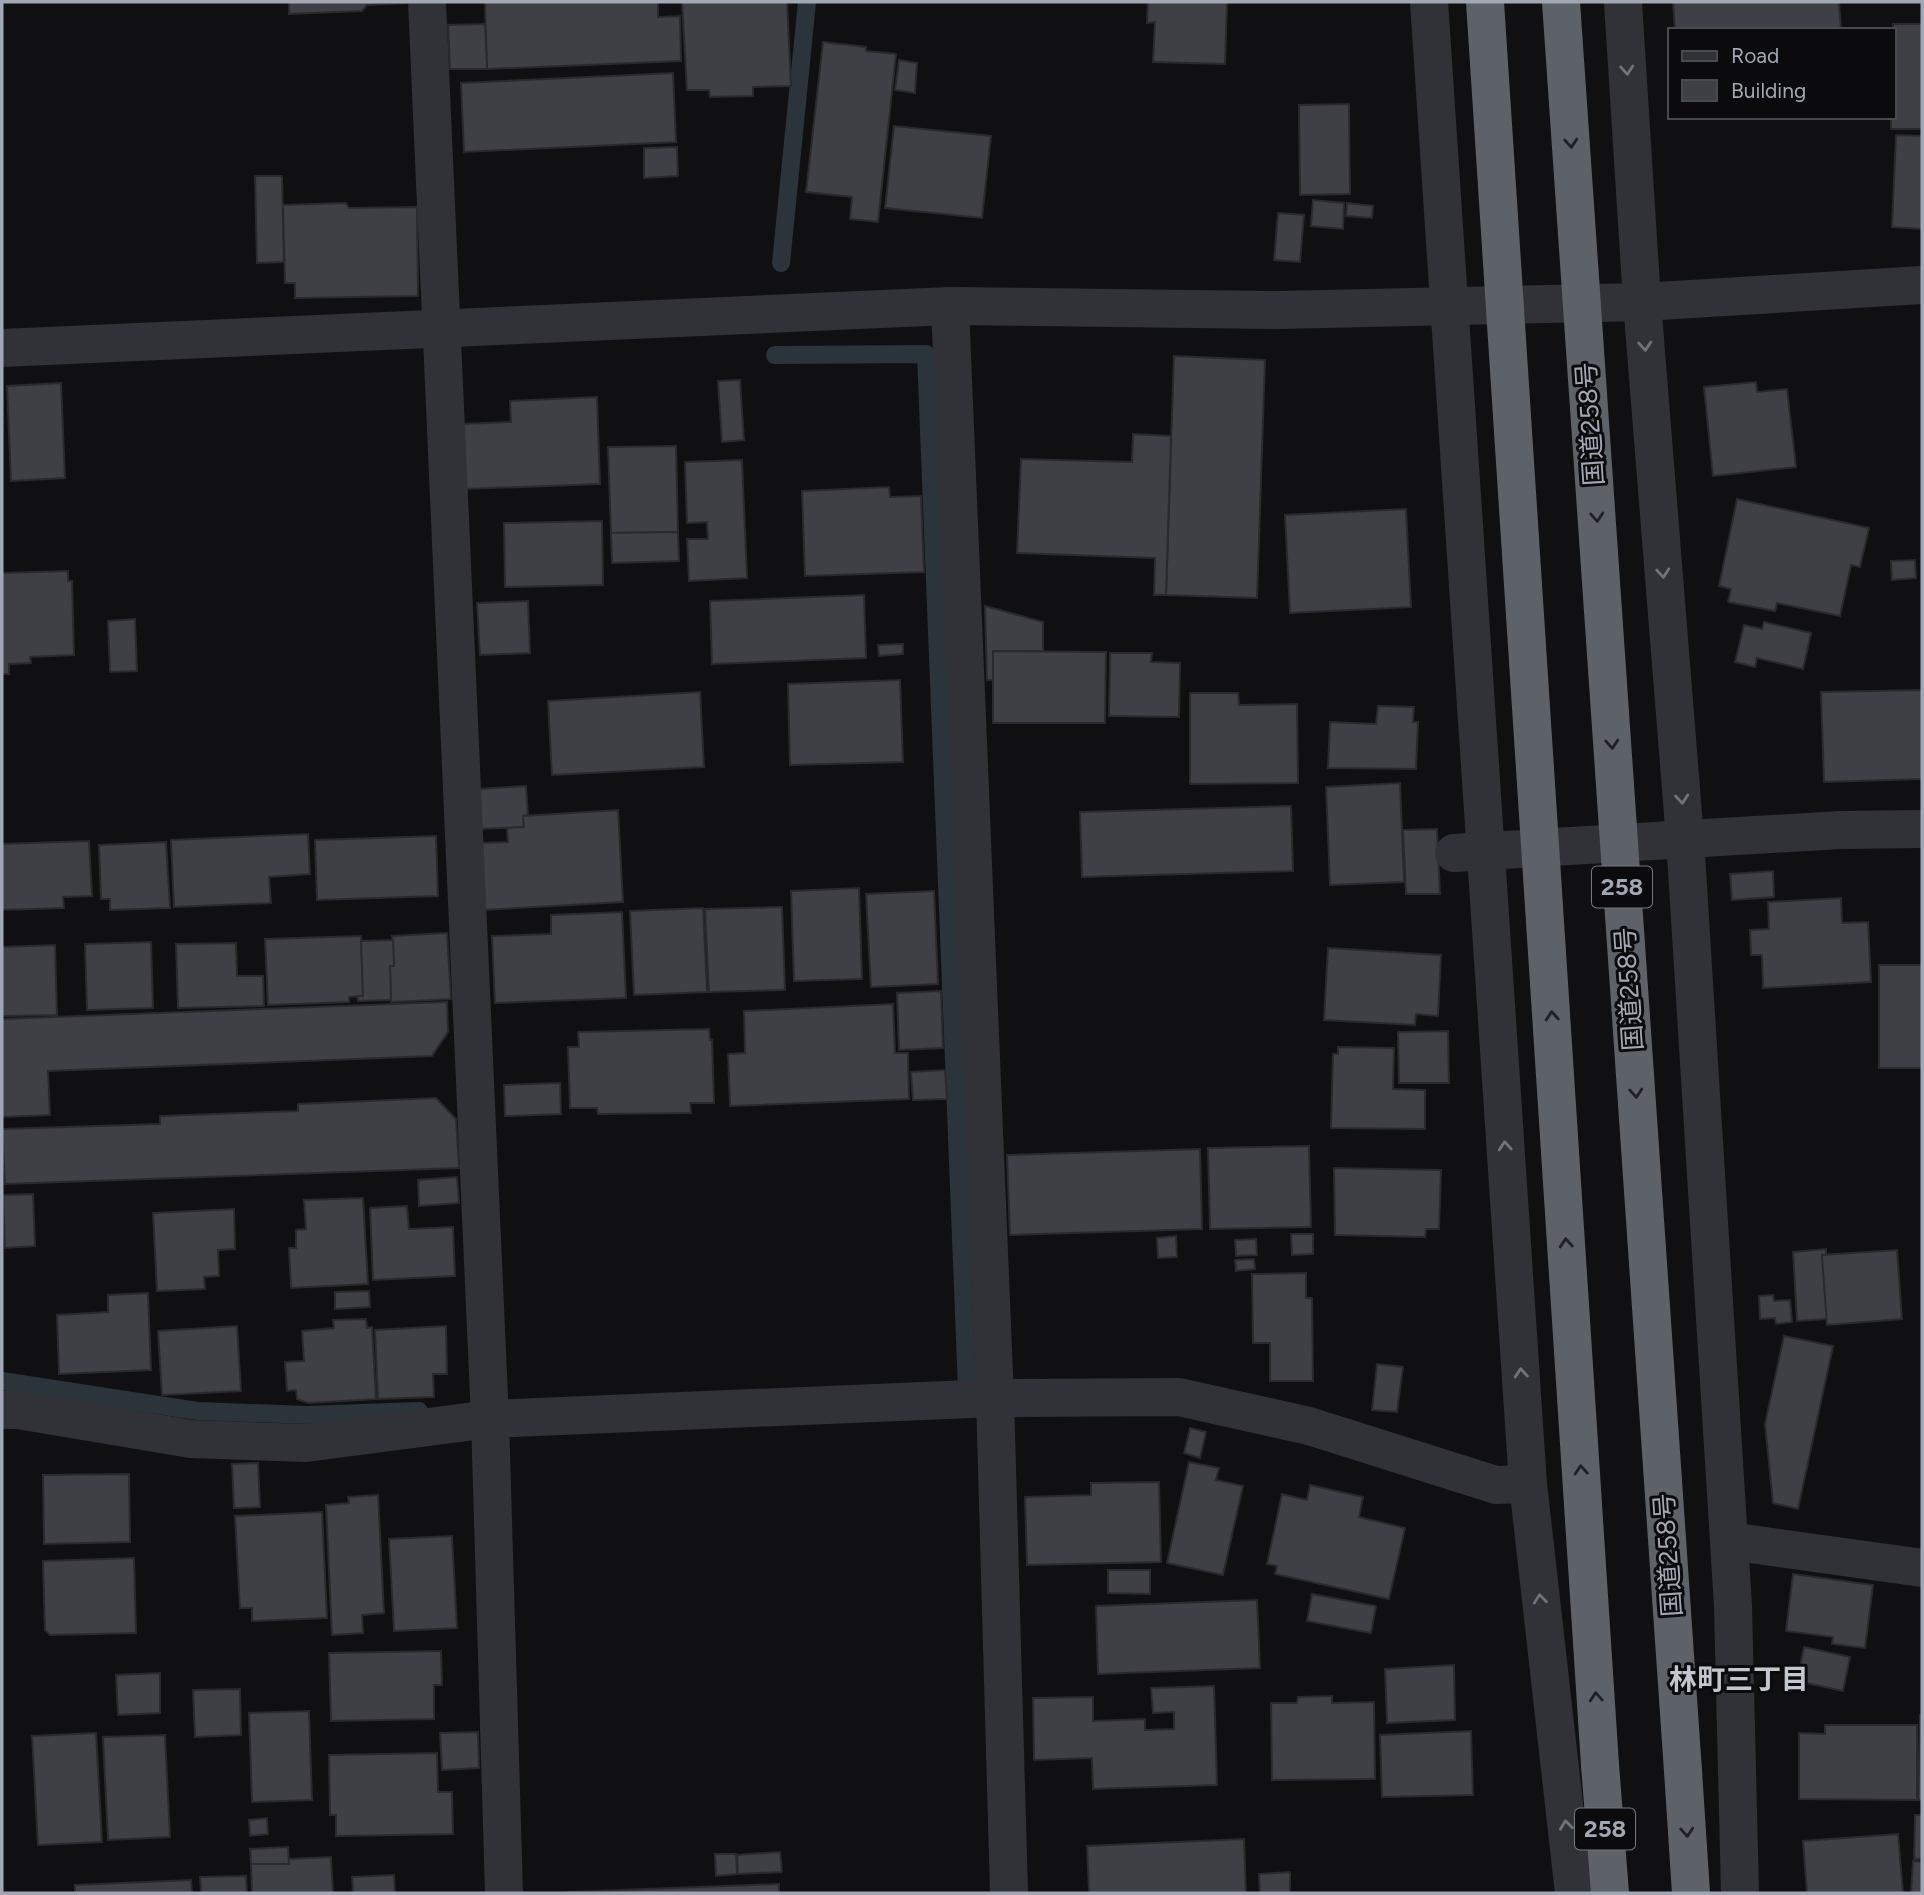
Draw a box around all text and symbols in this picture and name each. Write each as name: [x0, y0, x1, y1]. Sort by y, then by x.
legend: [1668, 28, 1896, 119]
text: Road: [1731, 43, 1779, 68]
one-way arrow: [1619, 65, 1634, 76]
text: Building: [1731, 78, 1806, 103]
one-way arrow: [1563, 138, 1578, 149]
one-way arrow: [1637, 341, 1652, 352]
street label: 国道258号: [1570, 361, 1610, 487]
one-way arrow: [1589, 512, 1604, 523]
one-way arrow: [1655, 567, 1670, 578]
one-way arrow: [1604, 739, 1619, 750]
one-way arrow: [1674, 794, 1689, 805]
road number: 258: [1592, 866, 1652, 908]
street label: 国道258号: [1609, 926, 1649, 1052]
one-way arrow: [1544, 1010, 1559, 1021]
one-way arrow: [1628, 1088, 1643, 1099]
one-way arrow: [1498, 1140, 1513, 1151]
one-way arrow: [1559, 1237, 1574, 1248]
one-way arrow: [1514, 1367, 1529, 1378]
one-way arrow: [1574, 1464, 1589, 1475]
street label: 国道258号: [1648, 1492, 1688, 1618]
one-way arrow: [1533, 1594, 1548, 1605]
district label: 林町三丁目: [1669, 1662, 1809, 1696]
one-way arrow: [1589, 1691, 1604, 1702]
road number: 258: [1575, 1808, 1635, 1850]
one-way arrow: [1558, 1820, 1573, 1831]
one-way arrow: [1679, 1827, 1694, 1838]

